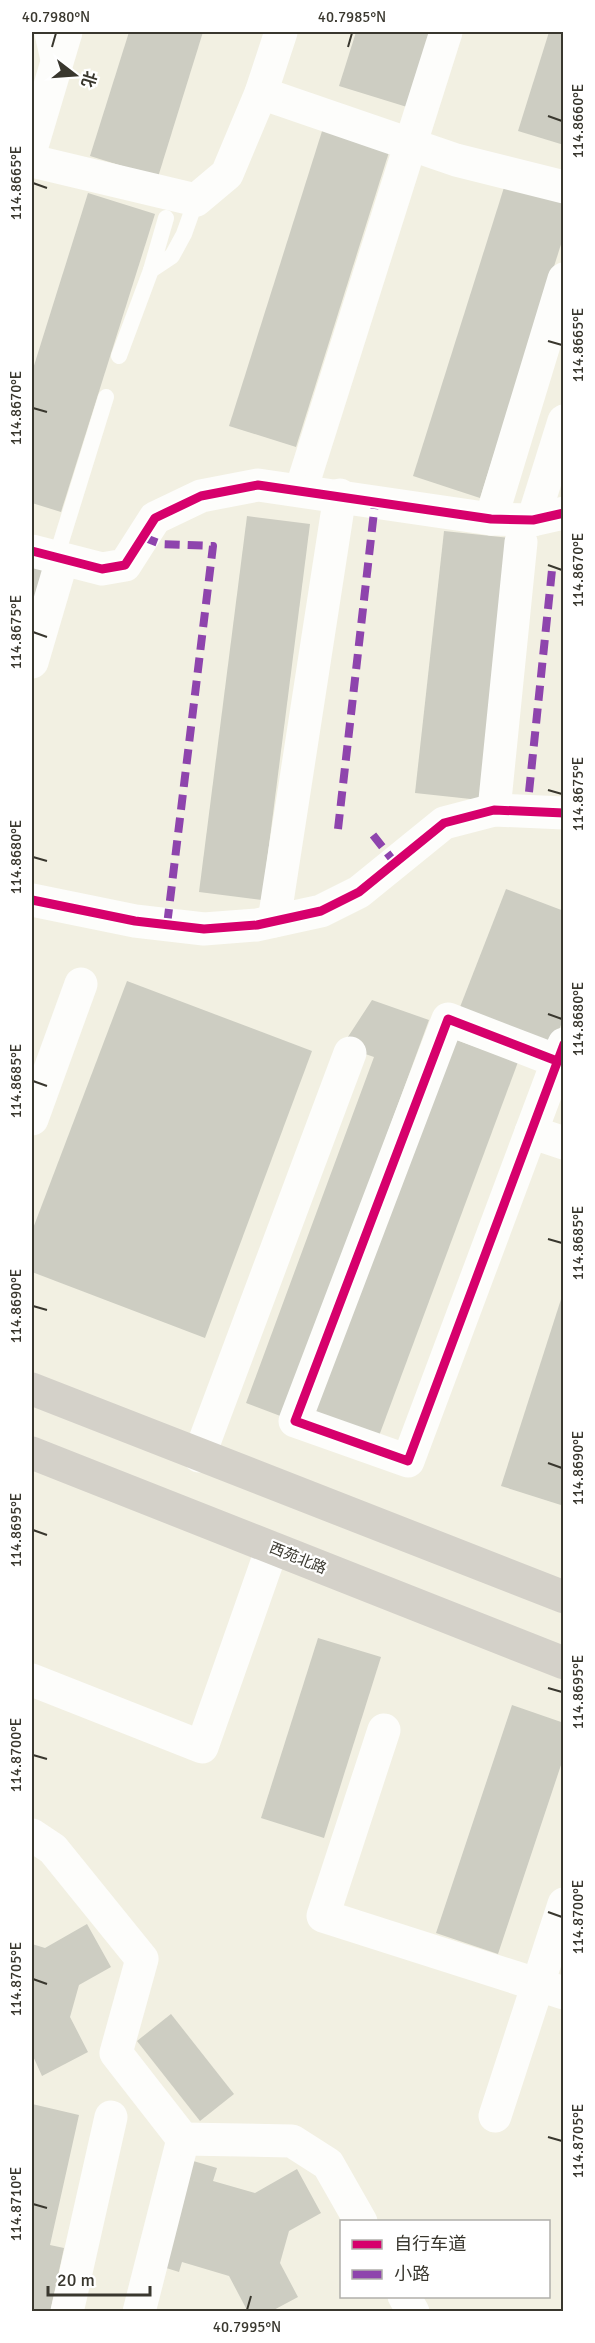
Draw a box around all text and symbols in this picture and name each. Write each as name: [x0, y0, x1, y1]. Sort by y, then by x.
text: 40.7980°N: [22, 8, 90, 26]
text: 40.7985°N: [318, 8, 386, 26]
north arrow: [45, 45, 105, 105]
text: 北: [76, 69, 100, 90]
text: 114.8660°E: [569, 84, 587, 158]
text: 114.8665°E: [7, 146, 25, 220]
text: 114.8665°E: [569, 308, 587, 382]
text: 114.8670°E: [7, 371, 25, 445]
text: 114.8670°E: [569, 533, 587, 607]
text: 114.8675°E: [7, 595, 25, 669]
text: 114.8675°E: [569, 757, 587, 831]
text: 114.8680°E: [7, 820, 25, 894]
text: 114.8680°E: [569, 982, 587, 1056]
text: 114.8685°E: [7, 1044, 25, 1118]
text: 114.8685°E: [569, 1206, 587, 1280]
text: 114.8690°E: [7, 1269, 25, 1343]
text: 114.8690°E: [569, 1431, 587, 1505]
text: 114.8695°E: [7, 1493, 25, 1567]
street label: 西苑北路: [267, 1538, 329, 1578]
text: 114.8695°E: [569, 1655, 587, 1729]
text: 114.8700°E: [7, 1718, 25, 1792]
text: 114.8700°E: [569, 1880, 587, 1954]
text: 114.8705°E: [7, 1942, 25, 2016]
text: 114.8705°E: [569, 2104, 587, 2178]
text: 114.8710°E: [7, 2167, 25, 2241]
legend: [340, 2220, 550, 2298]
text: 自行车道: [394, 2233, 466, 2255]
scale bar: [48, 2259, 150, 2297]
text: 小路: [394, 2263, 430, 2285]
text: 20 m: [57, 2269, 95, 2291]
text: 40.7995°N: [213, 2318, 281, 2336]

